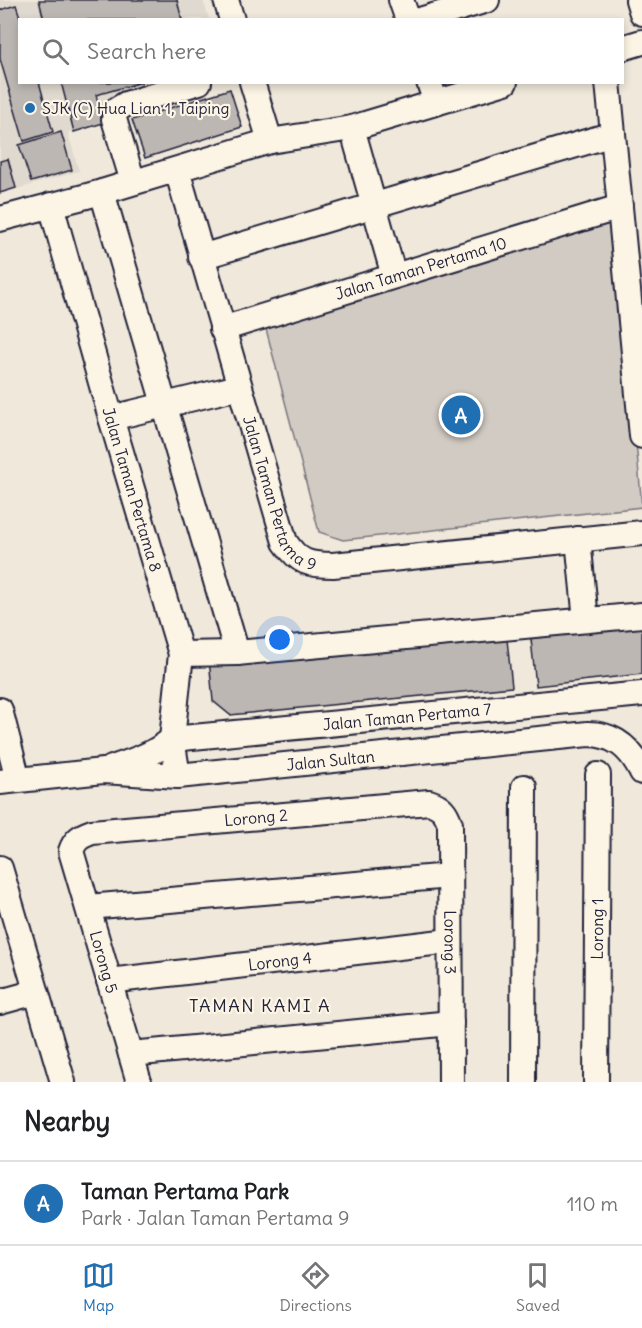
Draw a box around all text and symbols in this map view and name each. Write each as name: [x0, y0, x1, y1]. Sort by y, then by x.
search box: [18, 18, 624, 84]
icon: search: [39, 35, 72, 68]
text: Search here: [87, 37, 206, 65]
place label: SJK (C) Hua Lian 1, Taiping: [42, 98, 229, 118]
marker: SJK (C) Hua Lian 1, Taiping: [23, 101, 37, 115]
street label: Jalan Taman Pertama 10: [333, 232, 509, 304]
pin: A: [442, 392, 480, 438]
street label: Jalan Taman Pertama 8: [98, 405, 166, 574]
street label: Jalan Taman Pertama 9: [239, 414, 319, 574]
your location: [265, 625, 294, 654]
street label: Jalan Taman Pertama 7: [322, 698, 492, 735]
street label: Jalan Sultan: [285, 746, 376, 775]
street label: Lorong 2: [223, 805, 289, 830]
street label: Lorong 1: [587, 898, 607, 960]
street label: Lorong 3: [440, 910, 461, 974]
street label: Lorong 5: [86, 928, 122, 996]
street label: Lorong 4: [247, 947, 313, 975]
district label: TAMAN KAMI A: [189, 994, 331, 1017]
text: Nearby: [24, 1105, 110, 1138]
text: Taman Pertama Park: [81, 1177, 289, 1205]
text: A: [37, 1191, 50, 1216]
text: 110 m: [567, 1191, 618, 1216]
text: Park · Jalan Taman Pertama 9: [81, 1205, 350, 1230]
tab: Map: [82, 1259, 115, 1315]
tab: Directions: [279, 1259, 352, 1315]
tab: Saved: [516, 1259, 560, 1315]

